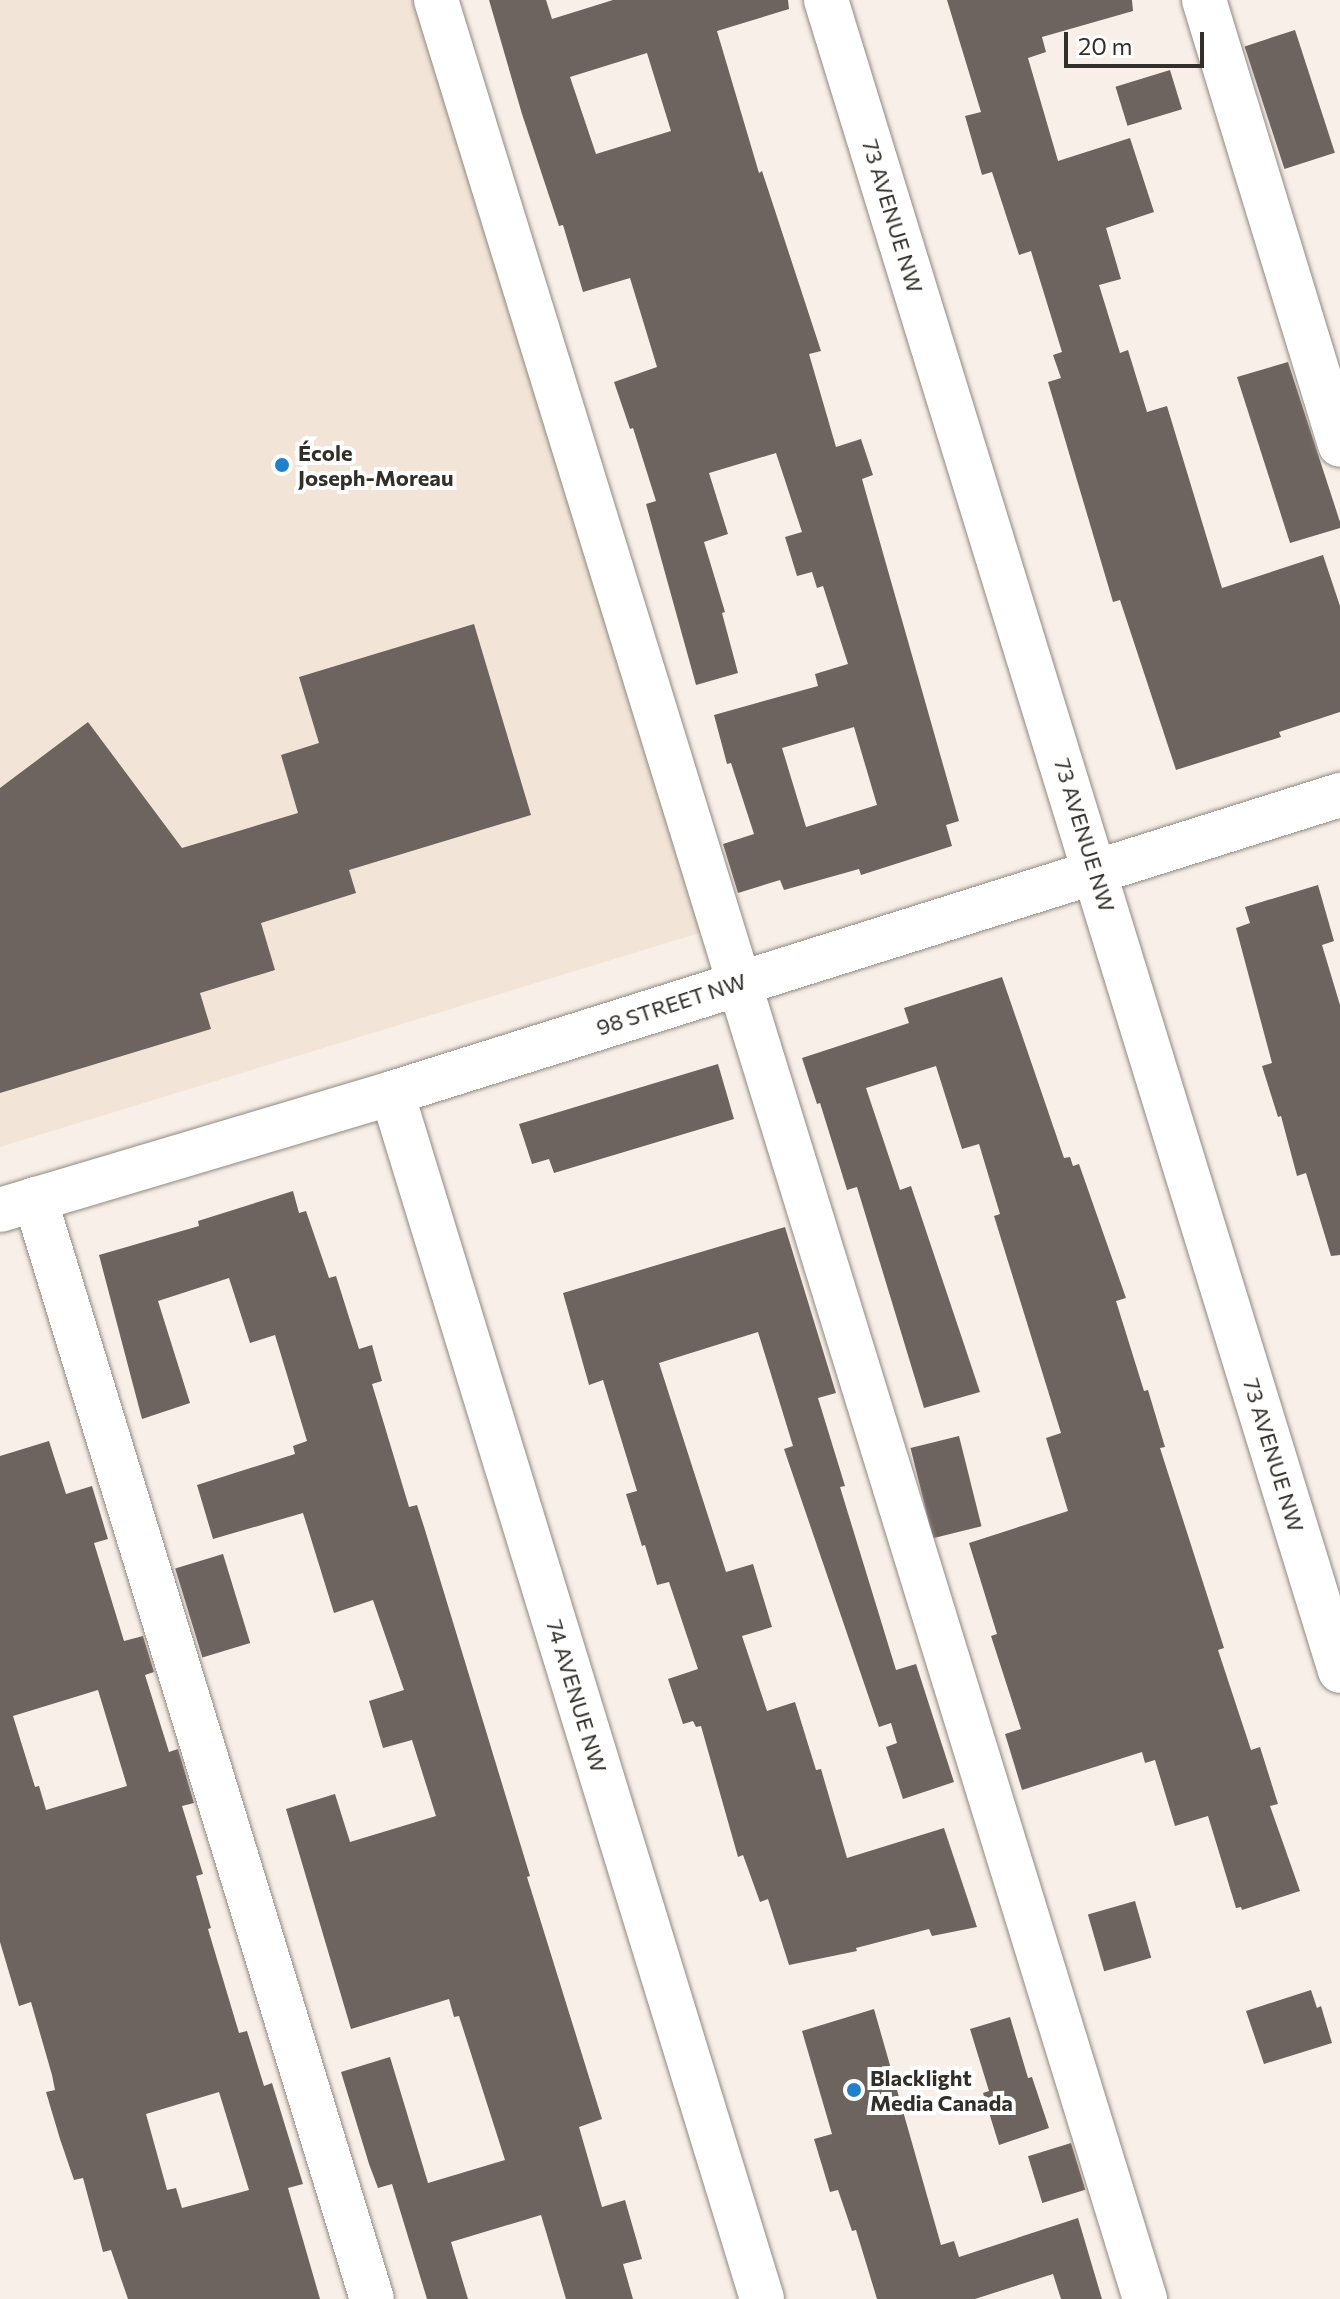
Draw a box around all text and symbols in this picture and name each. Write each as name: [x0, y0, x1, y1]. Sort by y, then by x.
scale bar: [1068, 16, 1208, 66]
text: 20 m: [1078, 31, 1132, 60]
street label: 73 AVENUE NW: [857, 136, 929, 296]
place label: École Joseph-Moreau: [298, 439, 453, 490]
marker: École Joseph-Moreau: [273, 456, 291, 474]
street label: 73 AVENUE NW: [1049, 755, 1121, 915]
street label: 98 STREET NW: [593, 967, 749, 1041]
street label: 73 AVENUE NW: [1238, 1375, 1310, 1535]
street label: 74 AVENUE NW: [541, 1616, 613, 1776]
place label: Blacklight Media Canada: [870, 2064, 1013, 2116]
marker: Blacklight Media Canada: [845, 2081, 863, 2099]

